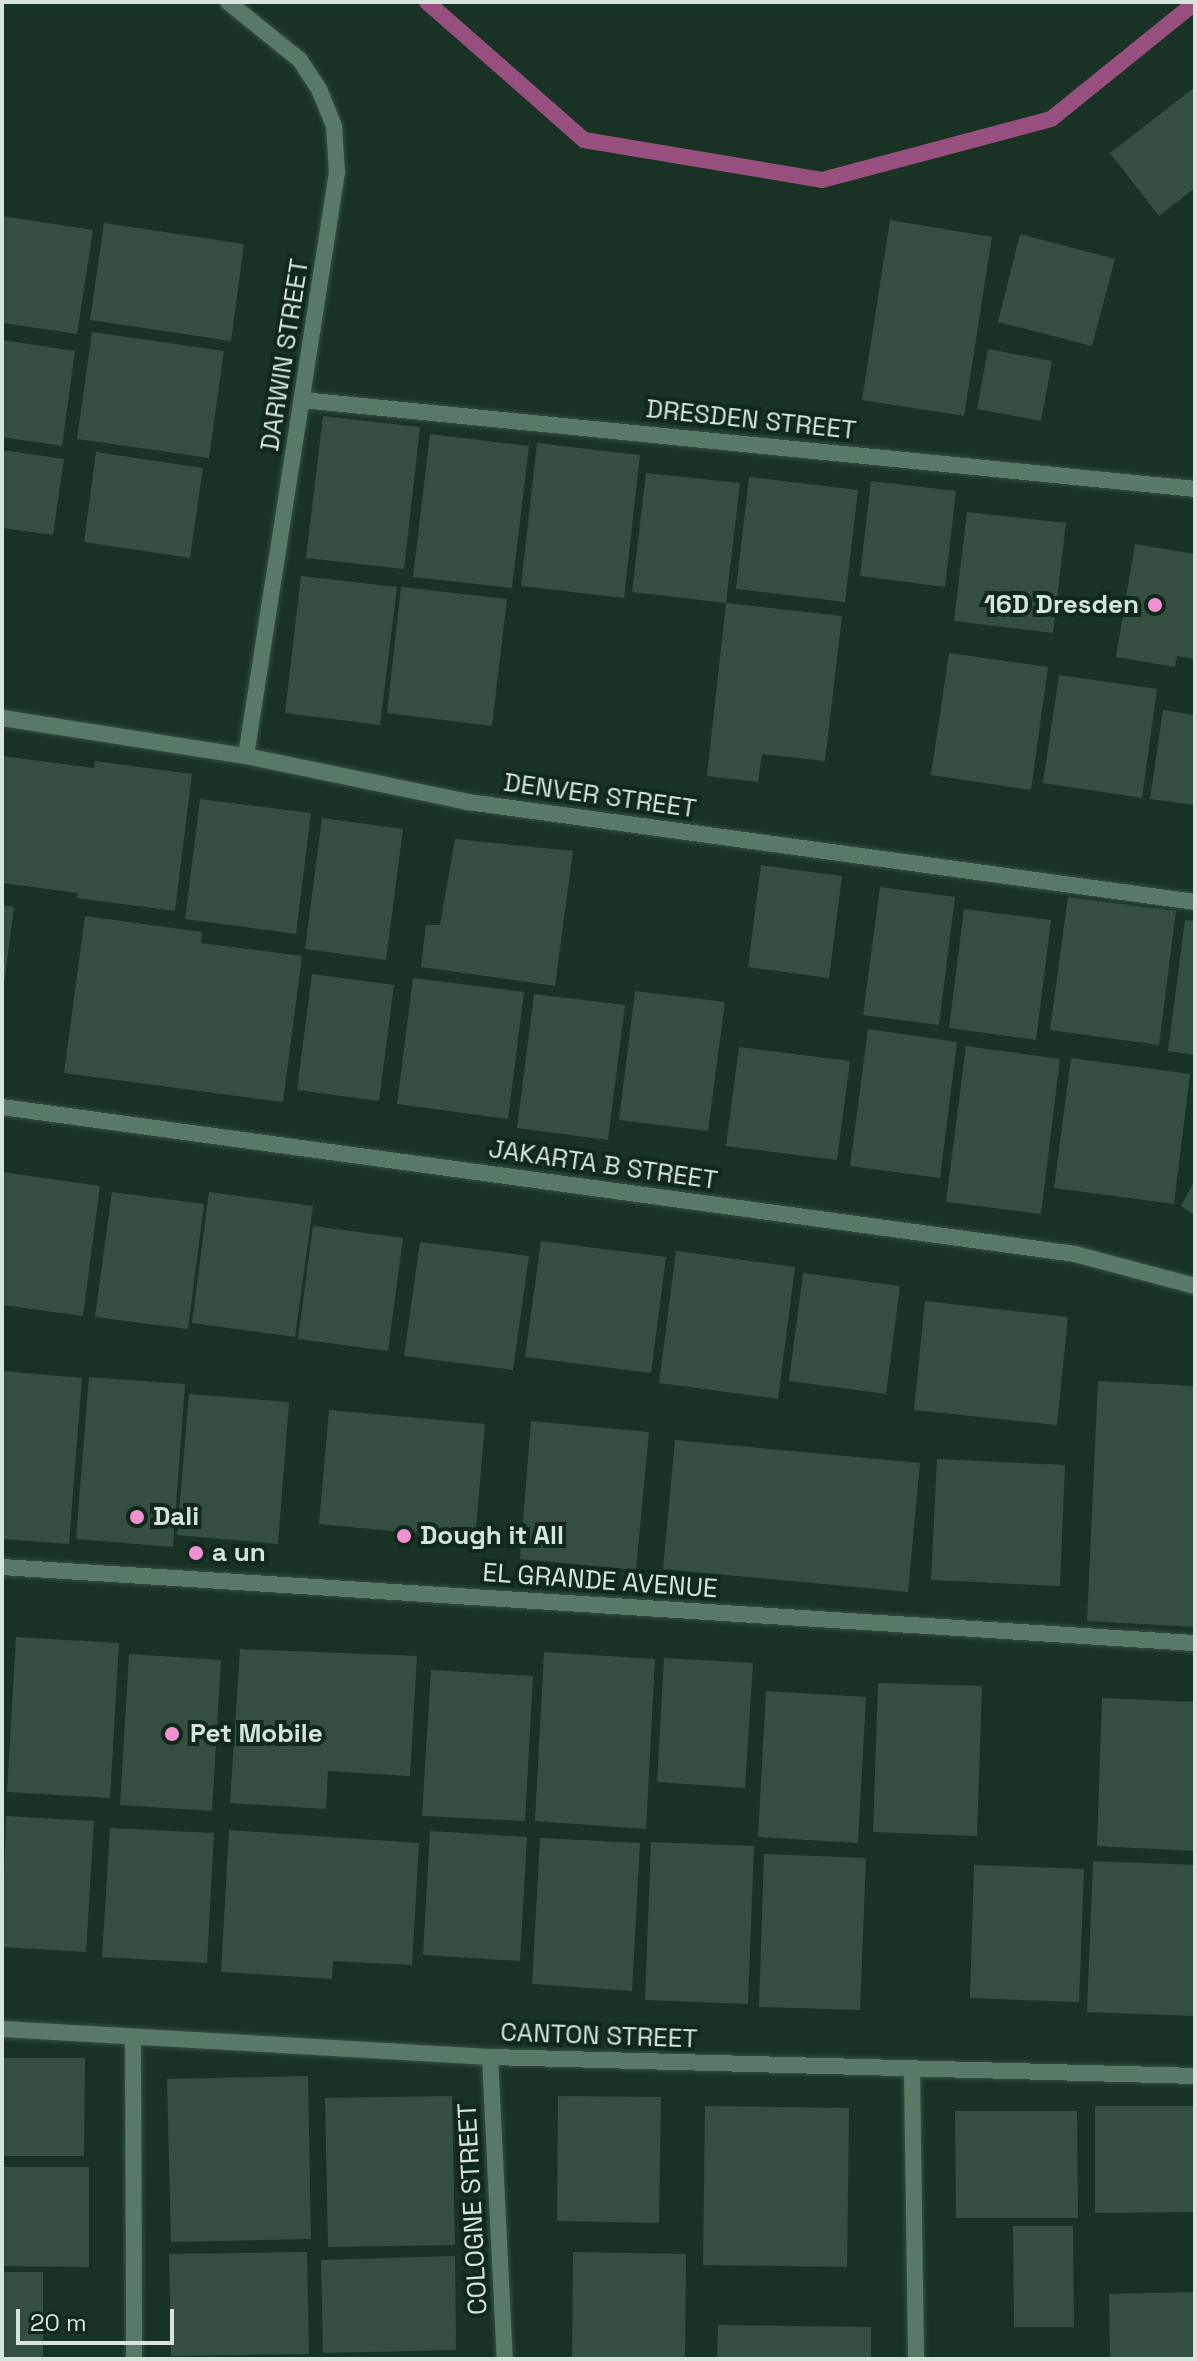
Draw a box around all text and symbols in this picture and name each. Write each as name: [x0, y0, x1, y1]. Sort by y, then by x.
street label: DARWIN STREET: [254, 257, 316, 453]
street label: DRESDEN STREET: [644, 393, 858, 447]
place label: 16D Dresden: [984, 589, 1139, 621]
marker: 16D Dresden: [1146, 596, 1164, 614]
street label: DENVER STREET: [502, 767, 698, 825]
street label: JAKARTA B STREET: [486, 1133, 720, 1197]
place label: Dali: [153, 1501, 199, 1533]
marker: Dali: [128, 1508, 146, 1526]
place label: Dough it All: [420, 1520, 564, 1552]
marker: Dough it All: [395, 1527, 413, 1545]
place label: a un: [212, 1537, 266, 1569]
marker: a un: [187, 1544, 205, 1562]
street label: EL GRANDE AVENUE: [481, 1557, 719, 1605]
place label: Pet Mobile: [190, 1718, 323, 1750]
marker: Pet Mobile: [161, 1723, 183, 1745]
street label: CANTON STREET: [500, 2017, 698, 2055]
street label: COLOGNE STREET: [452, 2102, 494, 2316]
scale bar: [20, 2293, 178, 2343]
text: 20 m: [30, 2307, 87, 2338]

